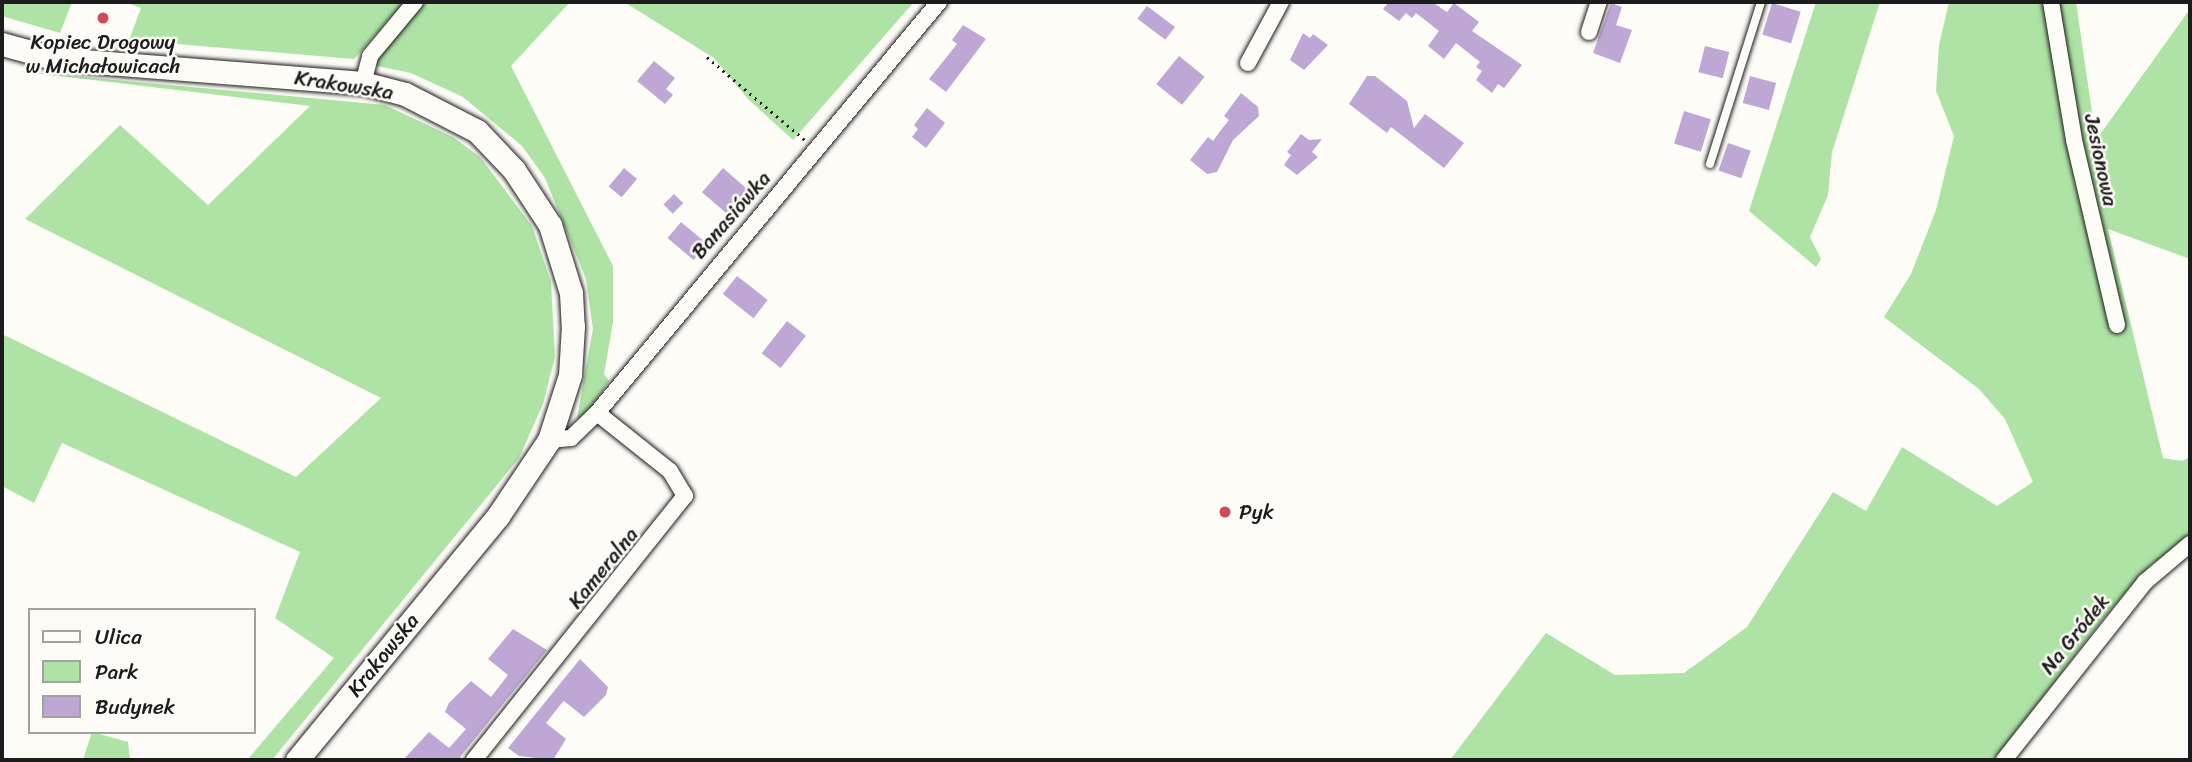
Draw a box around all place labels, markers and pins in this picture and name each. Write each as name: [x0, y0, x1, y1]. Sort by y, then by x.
marker: Kopiec Drogowy w Michałowicach: [95, 10, 111, 26]
place label: Kopiec Drogowy w Michałowicach: [25, 29, 181, 79]
place label: Pyk: [1239, 499, 1274, 525]
marker: Pyk: [1217, 504, 1233, 520]

